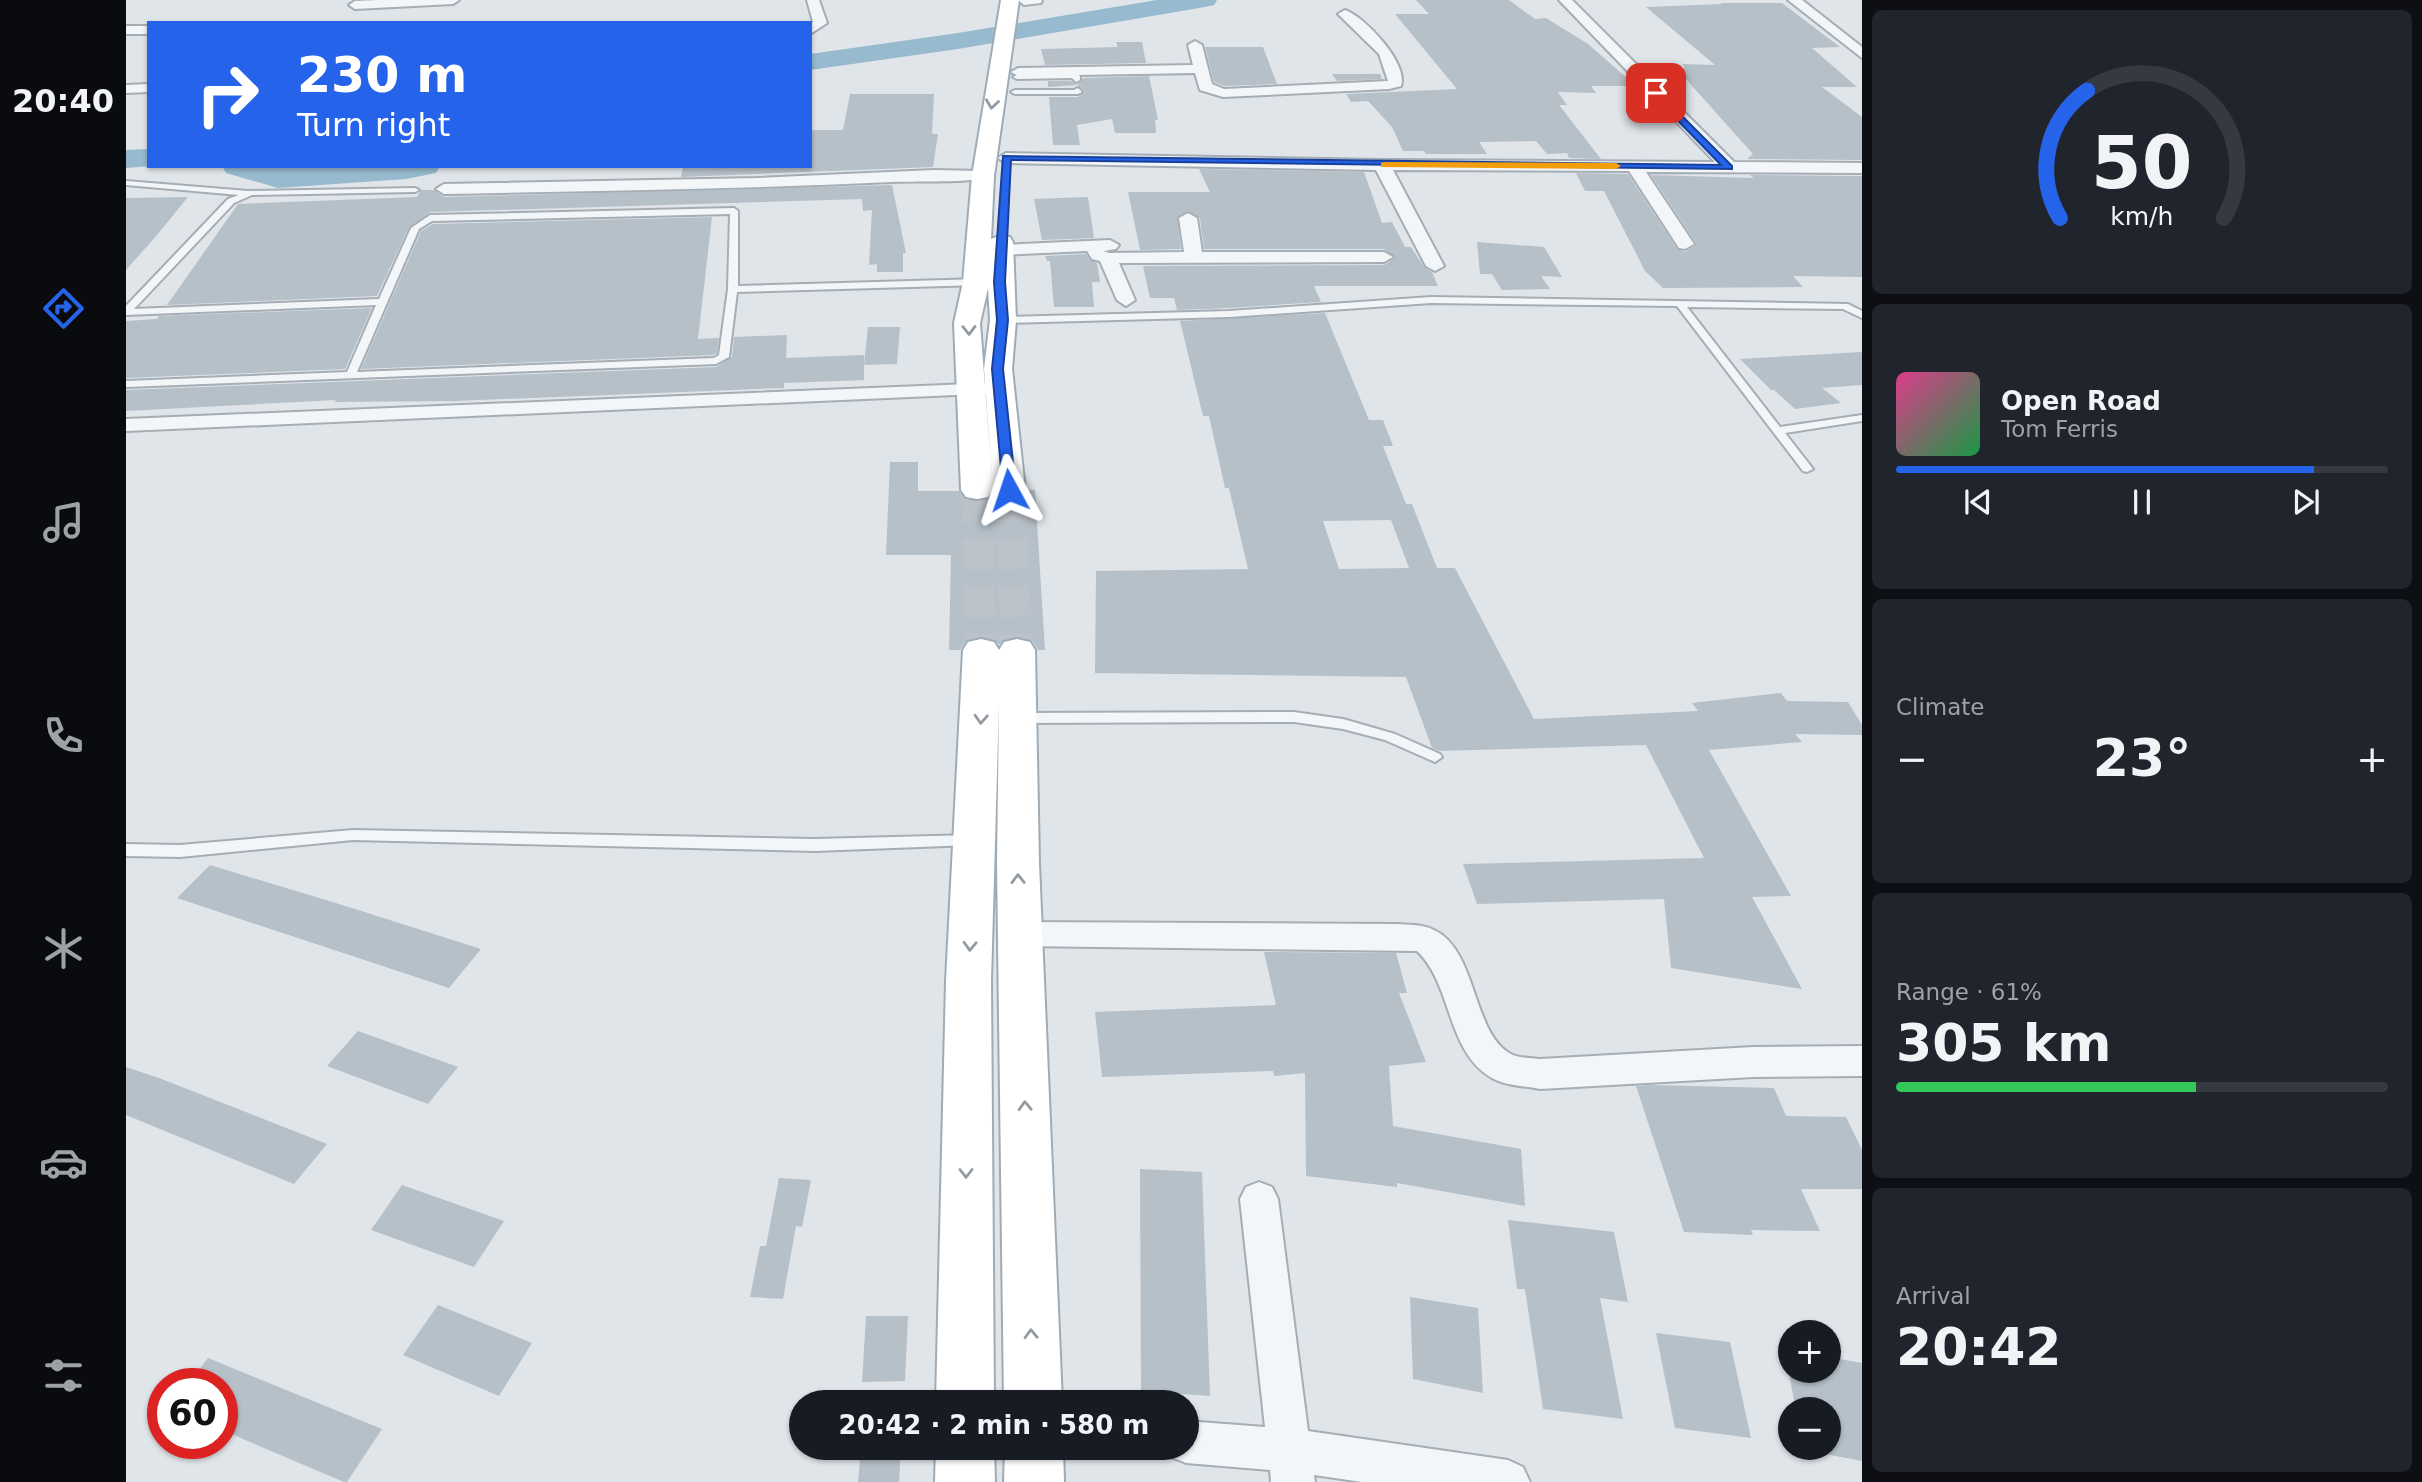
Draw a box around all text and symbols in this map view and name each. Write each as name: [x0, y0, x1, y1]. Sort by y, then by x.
text: 230 m: [297, 47, 467, 104]
icon: right: [182, 49, 273, 140]
pin: [1626, 63, 1686, 123]
icon: arrive: [1637, 74, 1675, 112]
text: 20:40: [12, 82, 114, 120]
one-way arrow: [985, 98, 1000, 110]
text: Turn right: [297, 106, 450, 144]
text: 50: [2091, 121, 2193, 206]
text: km/h: [2110, 202, 2174, 231]
icon: directions: [39, 284, 88, 333]
one-way arrow: [961, 325, 976, 336]
text: Open Road: [2001, 386, 2161, 416]
text: Tom Ferris: [2001, 416, 2118, 442]
position arrow: [972, 453, 1046, 527]
icon: previous: [1959, 483, 1997, 521]
icon: pause: [2123, 483, 2161, 521]
icon: next: [2287, 483, 2325, 521]
icon: music: [39, 498, 88, 547]
text: Climate: [1896, 694, 1985, 720]
icon: phone: [39, 711, 88, 760]
one-way arrow: [974, 713, 989, 724]
text: 23°: [2093, 728, 2191, 788]
text: −: [1896, 737, 1928, 781]
text: +: [2356, 737, 2388, 781]
one-way arrow: [1010, 873, 1025, 884]
icon: climate: [39, 924, 88, 973]
one-way arrow: [963, 940, 978, 951]
text: Range · 61%: [1896, 979, 2042, 1005]
text: 305 km: [1896, 1013, 2111, 1073]
one-way arrow: [1017, 1100, 1032, 1111]
icon: car: [39, 1138, 88, 1187]
one-way arrow: [958, 1168, 974, 1179]
text: Arrival: [1896, 1283, 1971, 1309]
text: 20:42: [1896, 1317, 2062, 1377]
map controls: [1778, 1320, 1841, 1460]
button: +: [1778, 1320, 1841, 1383]
one-way arrow: [1023, 1328, 1038, 1339]
icon: filters: [39, 1351, 88, 1400]
speed limit sign: 60: [147, 1368, 238, 1459]
button: −: [1778, 1397, 1841, 1460]
text: 20:42 · 2 min · 580 m: [839, 1410, 1149, 1440]

